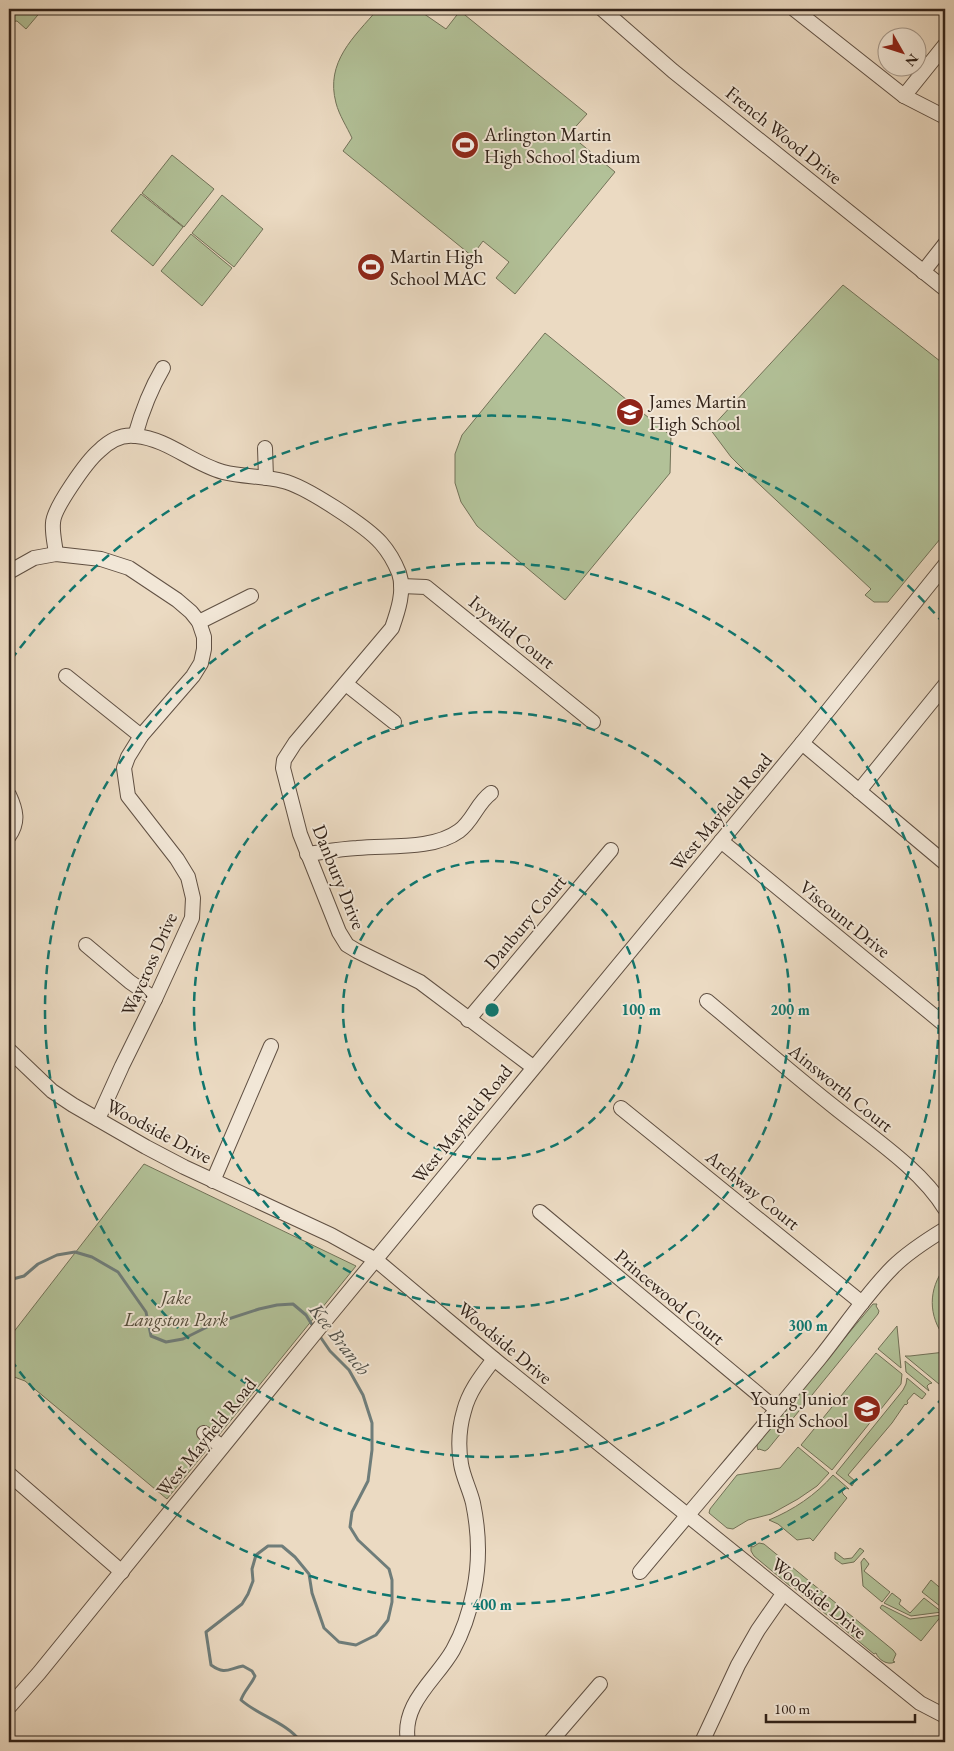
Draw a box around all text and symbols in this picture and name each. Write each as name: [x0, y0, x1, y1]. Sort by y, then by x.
north arrow: [876, 28, 926, 78]
text: N: [901, 50, 923, 71]
street label: French Wood Drive: [721, 80, 847, 190]
place label: Arlington Martin High School Stadium: [483, 122, 641, 169]
sports icon: Arlington Martin High School Stadium: [450, 130, 480, 160]
place label: Martin High School MAC: [390, 244, 486, 291]
sports icon: Martin High School MAC: [356, 252, 386, 282]
place label: James Martin High School: [647, 389, 747, 436]
school or university icon: James Martin High School: [615, 397, 645, 427]
street label: Ivywild Court: [464, 590, 560, 674]
street label: West Mayfield Road: [664, 748, 778, 876]
street label: Danbury Drive: [307, 821, 371, 933]
street label: Danbury Court: [478, 870, 572, 974]
street label: Viscount Drive: [794, 875, 896, 963]
street label: Waycross Drive: [115, 908, 183, 1020]
text: 100 m: [621, 1000, 661, 1019]
text: 200 m: [770, 1000, 810, 1019]
centre of rings: [483, 1001, 501, 1019]
street label: Ainsworth Court: [783, 1038, 898, 1138]
street label: West Mayfield Road: [406, 1059, 518, 1189]
street label: Woodside Drive: [102, 1093, 216, 1169]
street label: Archway Court: [700, 1144, 805, 1236]
street label: Princewood Court: [610, 1244, 730, 1350]
park label: Jake Langston Park: [123, 1285, 229, 1332]
street label: Woodside Drive: [452, 1296, 558, 1390]
water label: Kee Branch: [303, 1297, 377, 1381]
text: 300 m: [788, 1316, 828, 1335]
street label: West Mayfield Road: [150, 1372, 262, 1502]
place label: Young Junior High School: [750, 1386, 849, 1433]
school or university icon: Young Junior High School: [852, 1394, 882, 1424]
street label: Woodside Drive: [766, 1552, 872, 1644]
text: 400 m: [472, 1595, 512, 1614]
scale bar: [766, 1691, 915, 1723]
text: 100 m: [774, 1699, 811, 1718]

